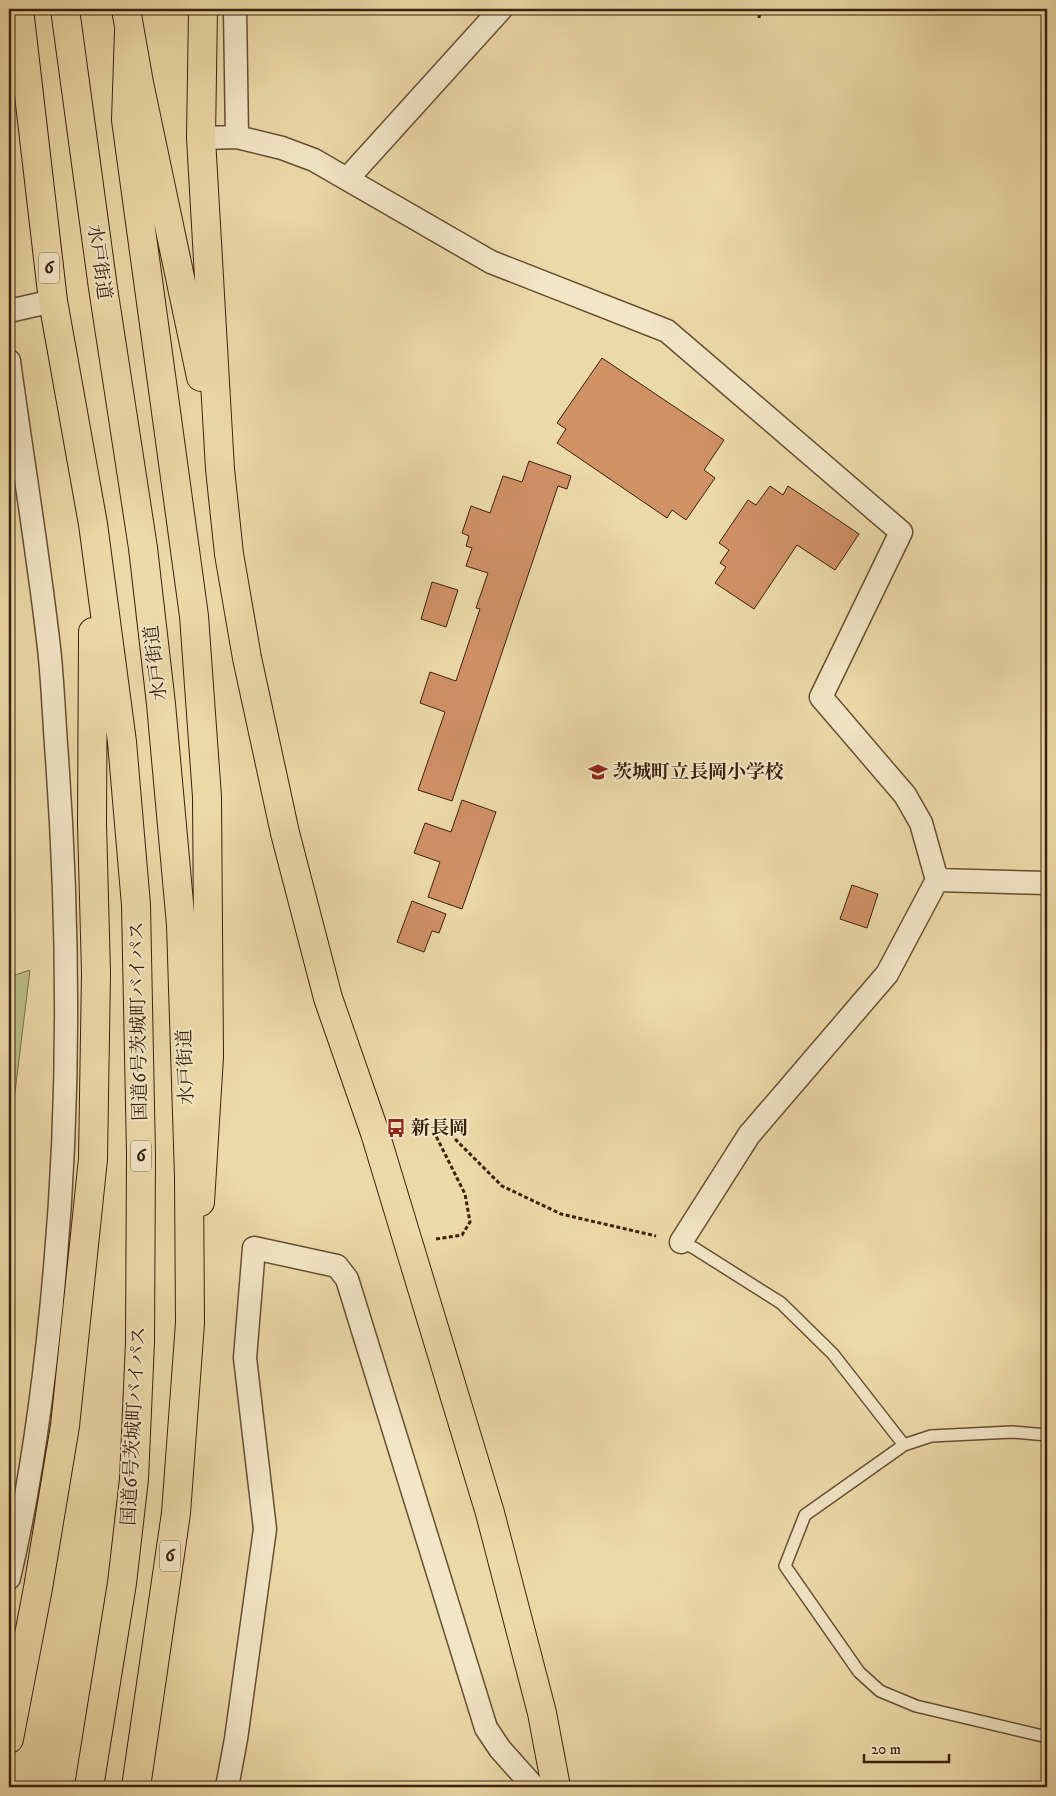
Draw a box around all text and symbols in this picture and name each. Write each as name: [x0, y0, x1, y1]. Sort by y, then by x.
street label: 水戸街道: [82, 223, 116, 301]
road number: 6: [39, 252, 59, 284]
street label: 水戸街道: [140, 624, 172, 702]
school or university icon: 茨城町立長岡小学校: [587, 761, 609, 783]
place label: 茨城町立長岡小学校: [613, 761, 784, 784]
street label: 国道6号茨城町バイパス: [126, 921, 152, 1121]
street label: 水戸街道: [173, 1029, 199, 1105]
bus stop icon: 新長岡: [385, 1117, 407, 1139]
place label: 新長岡: [411, 1117, 468, 1140]
road number: 6: [131, 1140, 151, 1172]
street label: 国道6号茨城町バイパス: [117, 1326, 151, 1526]
road number: 6: [160, 1540, 180, 1572]
scale bar: [864, 1731, 948, 1763]
text: 20 m: [871, 1740, 901, 1759]

